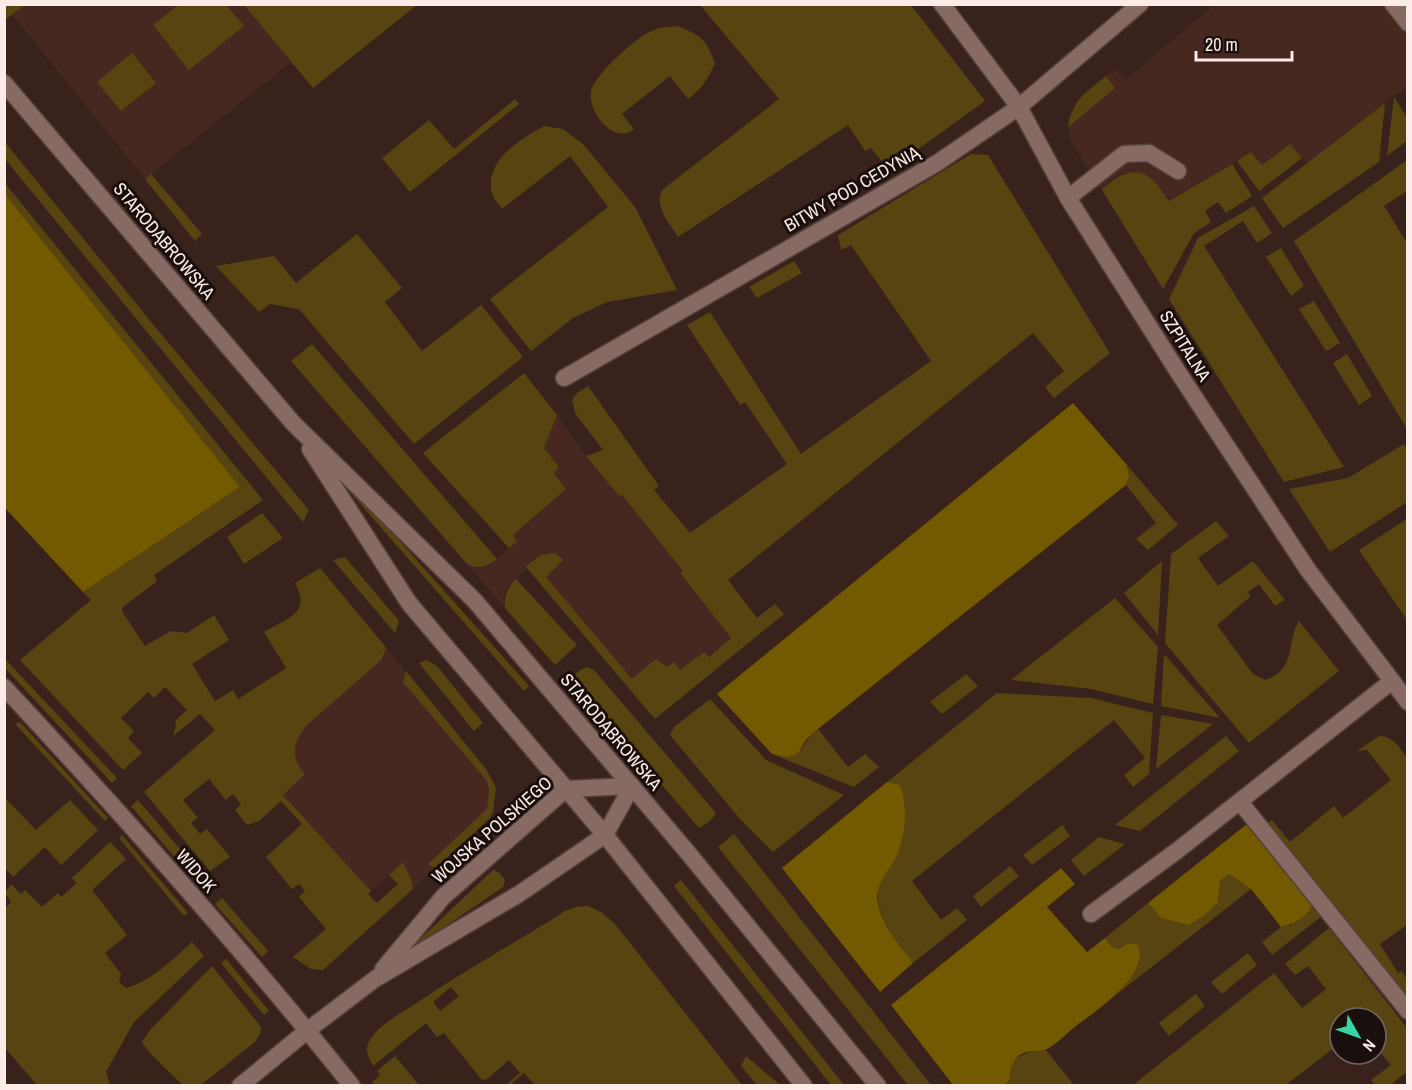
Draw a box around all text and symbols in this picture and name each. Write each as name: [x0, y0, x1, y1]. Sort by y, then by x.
scale bar: [1196, 24, 1292, 62]
text: 20 m: [1205, 32, 1238, 57]
street label: BITWY POD CEDYNIĄ: [780, 139, 925, 237]
street label: STARODĄBROWSKA: [108, 177, 221, 305]
street label: SZPITALNA: [1154, 305, 1217, 386]
street label: STARODĄBROWSKA: [555, 668, 668, 796]
street label: WOJSKA POLSKIEGO: [426, 770, 557, 889]
street label: WIDOK: [171, 844, 222, 898]
north arrow: [1328, 1006, 1388, 1066]
text: N: [1358, 1035, 1381, 1056]

